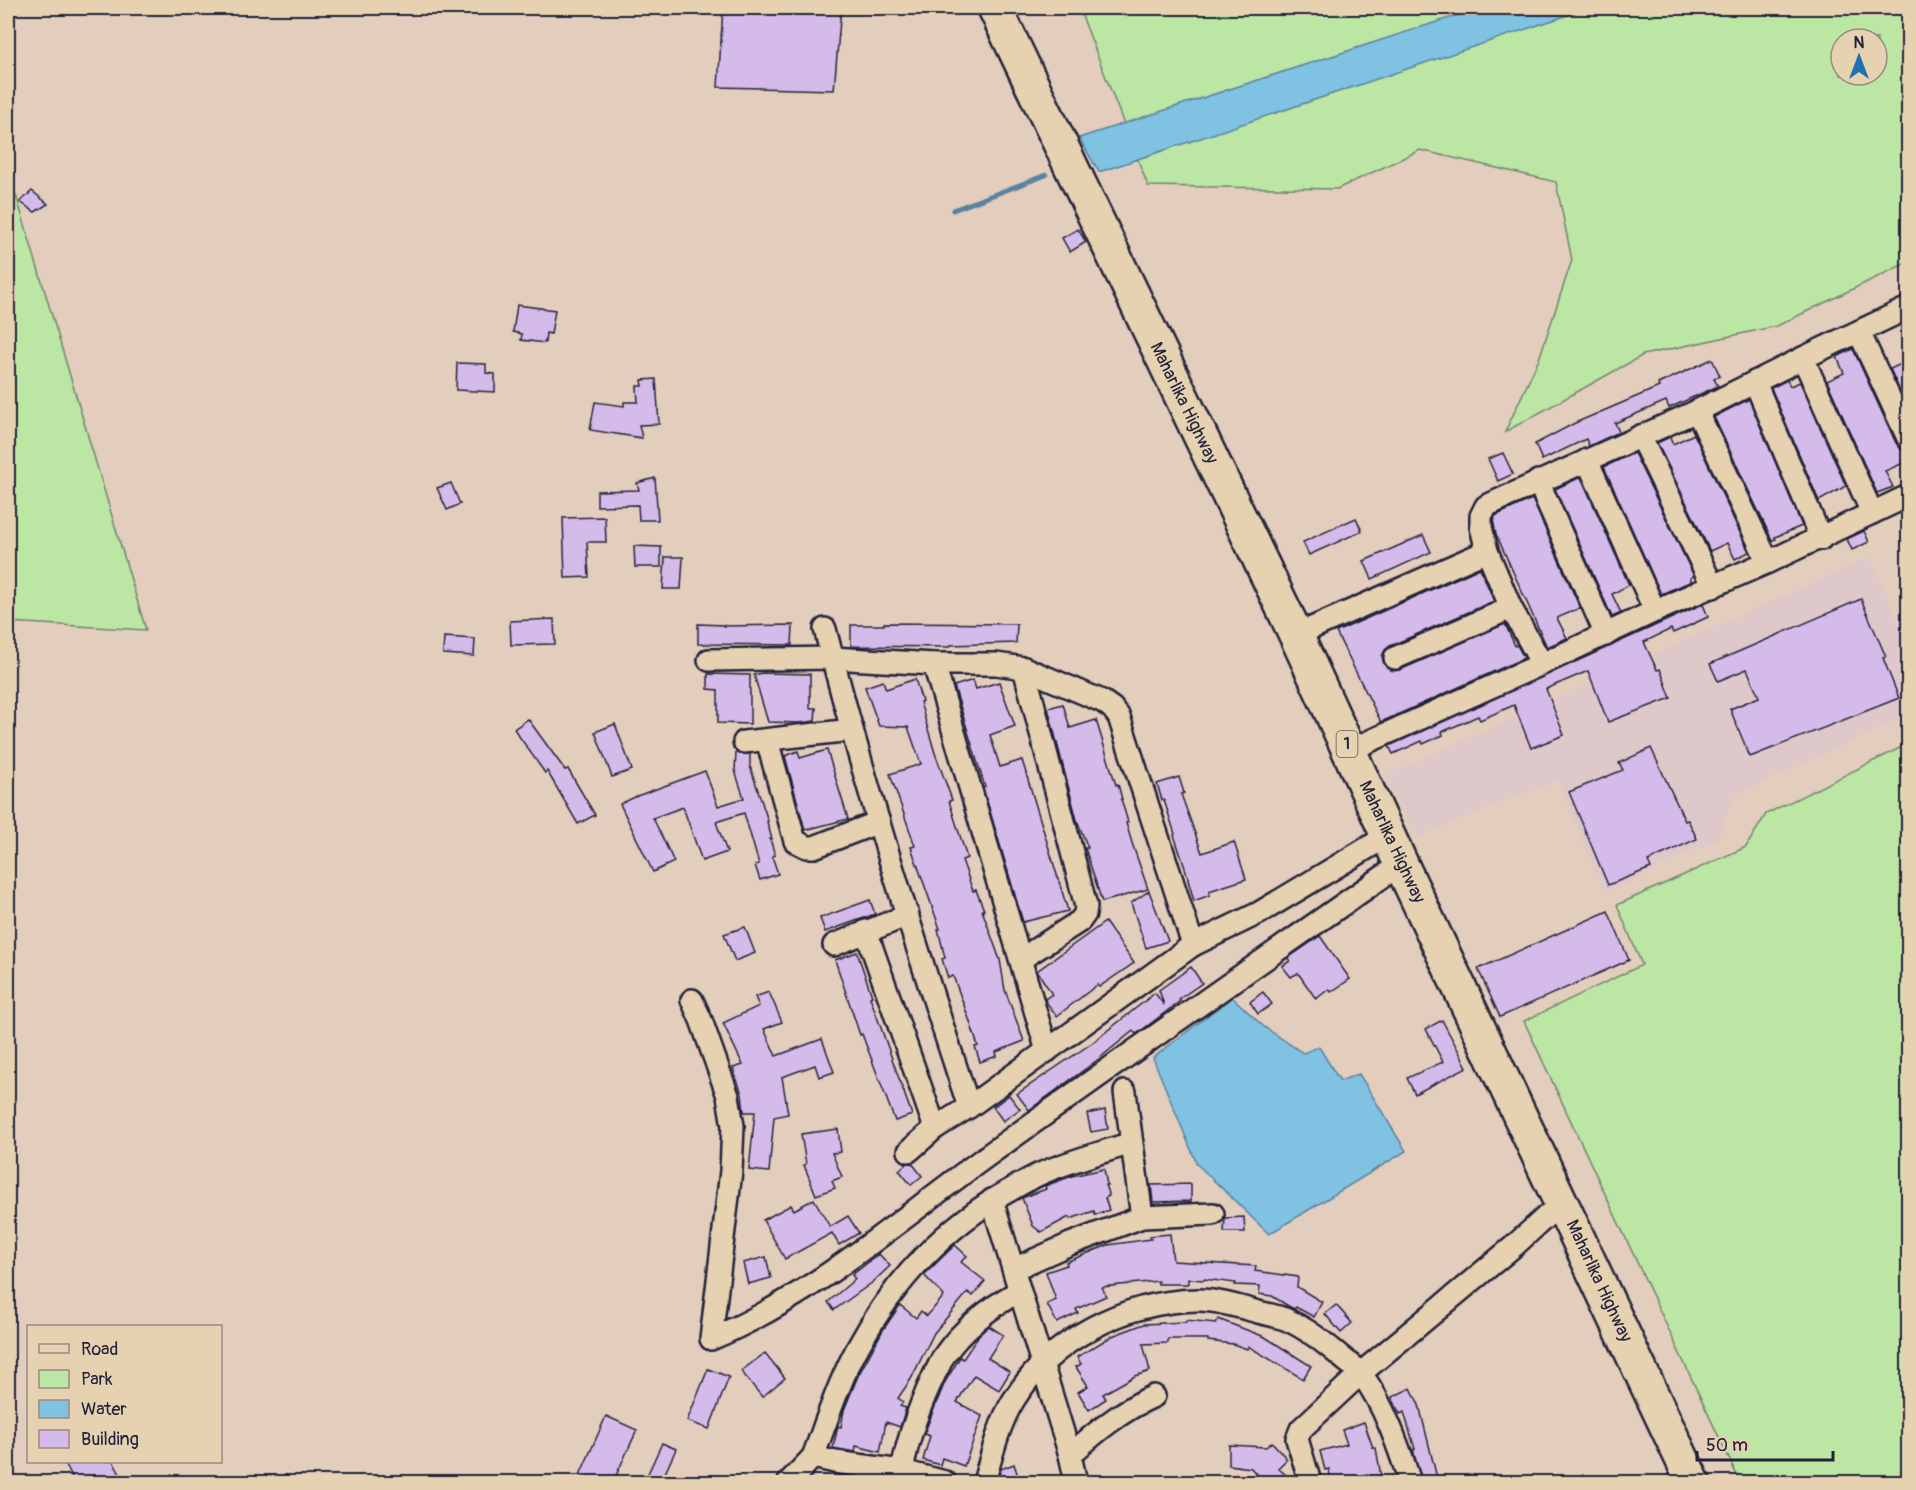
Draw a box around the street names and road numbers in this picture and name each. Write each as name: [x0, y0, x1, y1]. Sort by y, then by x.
street label: Maharlika Highway: [1145, 338, 1223, 468]
road number: 1: [1336, 731, 1358, 757]
street label: Maharlika Highway: [1354, 777, 1431, 907]
street label: Maharlika Highway: [1561, 1216, 1638, 1346]

